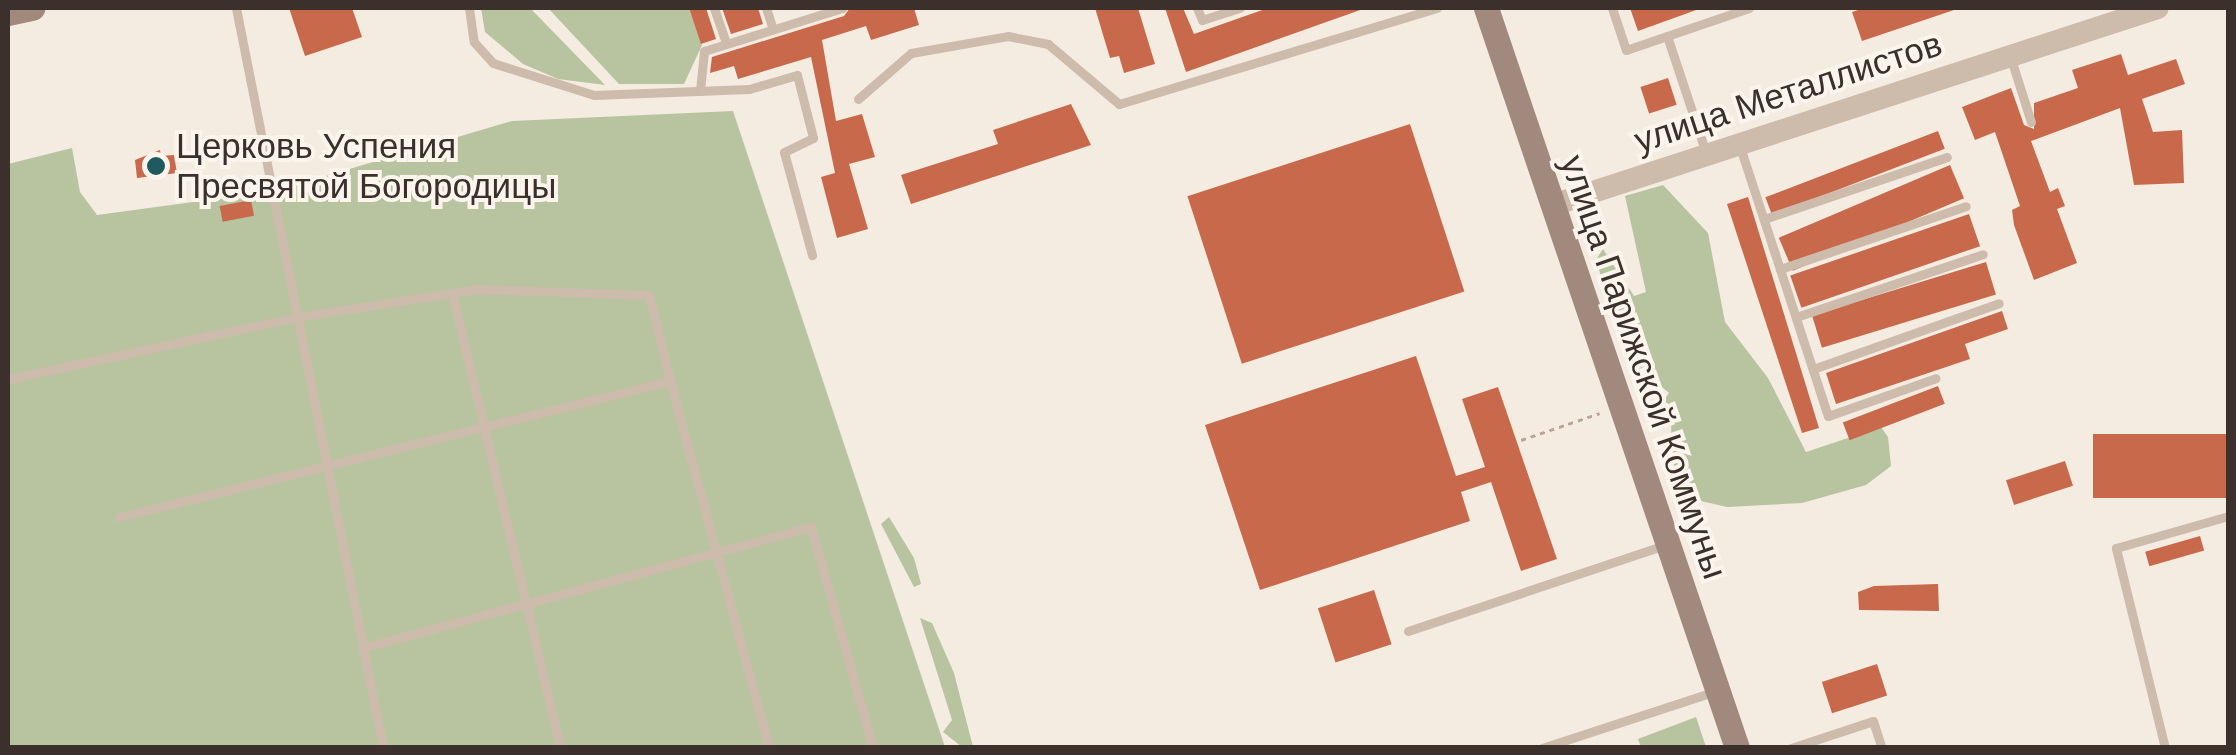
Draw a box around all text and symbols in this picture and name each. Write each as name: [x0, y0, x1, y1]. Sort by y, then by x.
street label: улица Металлистов: [1629, 23, 1947, 161]
place label: Церковь Успения Пресвятой Богородицы: [176, 125, 556, 207]
street label: улица Парижской Коммуны: [1552, 150, 1736, 584]
marker: Церковь Успения Пресвятой Богородицы: [145, 155, 167, 177]

